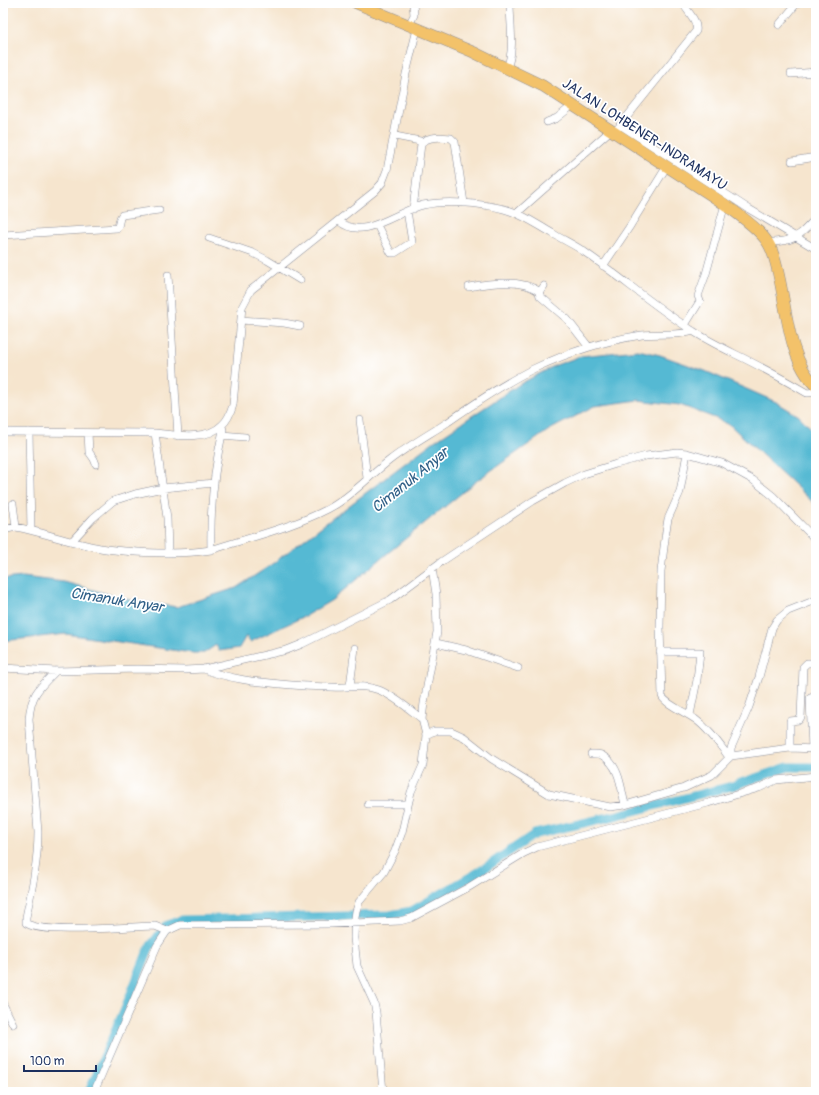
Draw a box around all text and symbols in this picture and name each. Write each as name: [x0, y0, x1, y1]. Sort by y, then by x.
street label: JALAN LOHBENER-INDRAMAYU: [559, 75, 730, 194]
water label: Cimanuk Anyar: [368, 443, 454, 517]
water label: Cimanuk Anyar: [69, 584, 166, 617]
scale bar: [24, 1047, 96, 1073]
text: 100 m: [30, 1054, 65, 1069]

